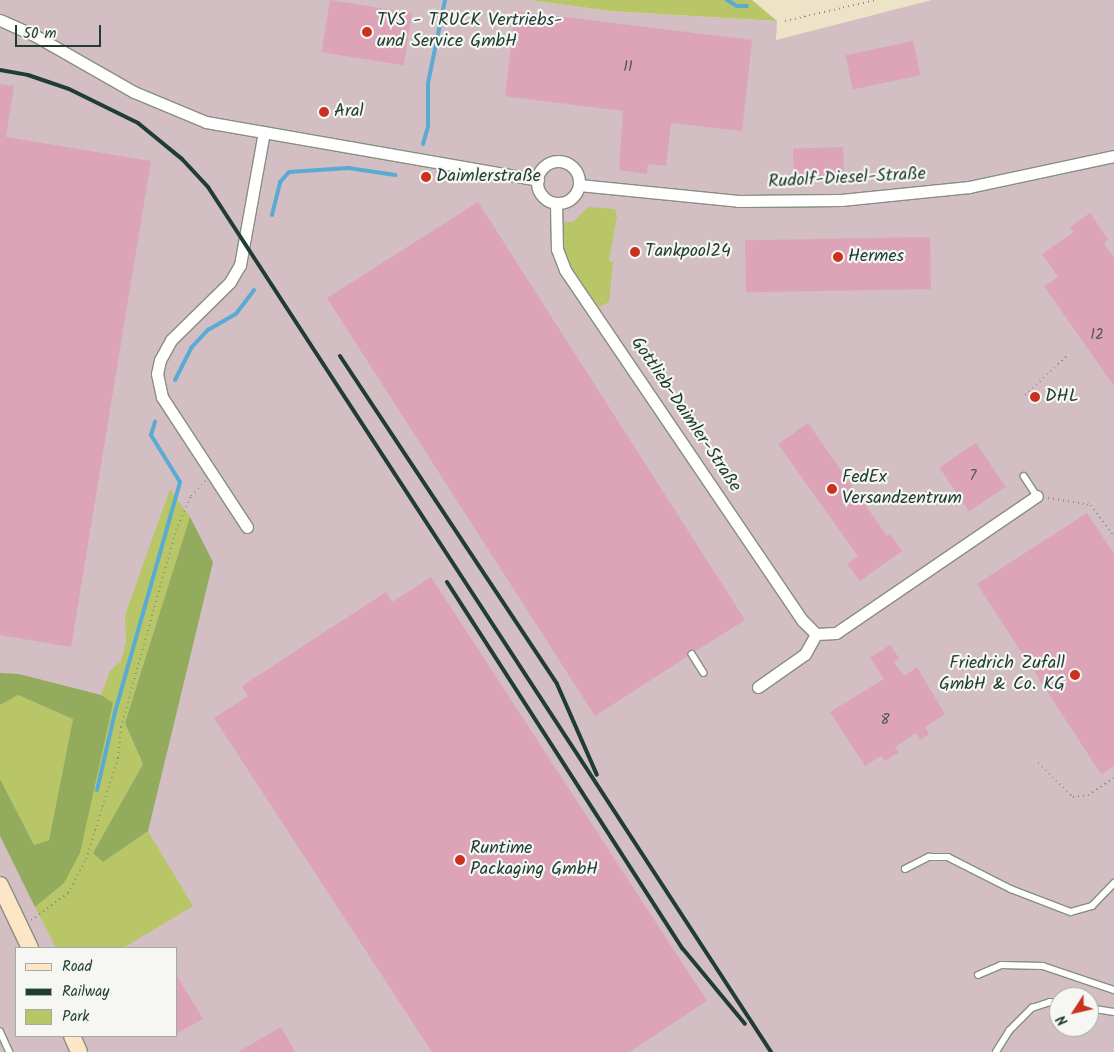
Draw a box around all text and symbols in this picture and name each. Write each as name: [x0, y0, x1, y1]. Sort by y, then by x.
place label: TVS - TRUCK Vertriebs- und Service GmbH: [377, 11, 562, 54]
scale bar: [18, 15, 104, 47]
text: 50 m: [23, 22, 57, 46]
marker: TVS - TRUCK Vertriebs- und Service GmbH: [361, 26, 373, 38]
house number: 11: [623, 59, 633, 77]
place label: Aral: [334, 101, 364, 123]
marker: Aral: [318, 106, 330, 118]
street label: Rudolf-Diesel-Straße: [768, 164, 926, 194]
place label: Daimlerstraße: [436, 166, 541, 188]
marker: Daimlerstraße: [420, 171, 432, 183]
place label: Tankpool24: [645, 241, 731, 263]
marker: Tankpool24: [629, 246, 641, 258]
place label: Hermes: [848, 246, 904, 268]
marker: Hermes: [832, 251, 844, 263]
house number: 12: [1090, 327, 1104, 345]
street label: Gottlieb-Daimler-Straße: [625, 333, 745, 497]
place label: DHL: [1045, 386, 1078, 408]
marker: DHL: [1029, 391, 1041, 403]
place label: FedEx Versandzentrum: [842, 468, 962, 510]
house number: 7: [970, 468, 976, 486]
marker: FedEx Versandzentrum: [826, 483, 838, 495]
place label: Friedrich Zufall GmbH & Co. KG: [939, 654, 1065, 696]
marker: Friedrich Zufall GmbH & Co. KG: [1069, 669, 1081, 681]
house number: 8: [880, 712, 890, 730]
place label: Runtime Packaging GmbH: [470, 839, 598, 882]
marker: Runtime Packaging GmbH: [454, 854, 466, 866]
legend: [15, 947, 178, 1037]
text: Road: [62, 955, 92, 979]
text: Railway: [62, 980, 109, 1004]
north arrow: [1049, 987, 1099, 1037]
text: Park: [62, 1005, 89, 1029]
text: N: [1051, 1010, 1074, 1030]

